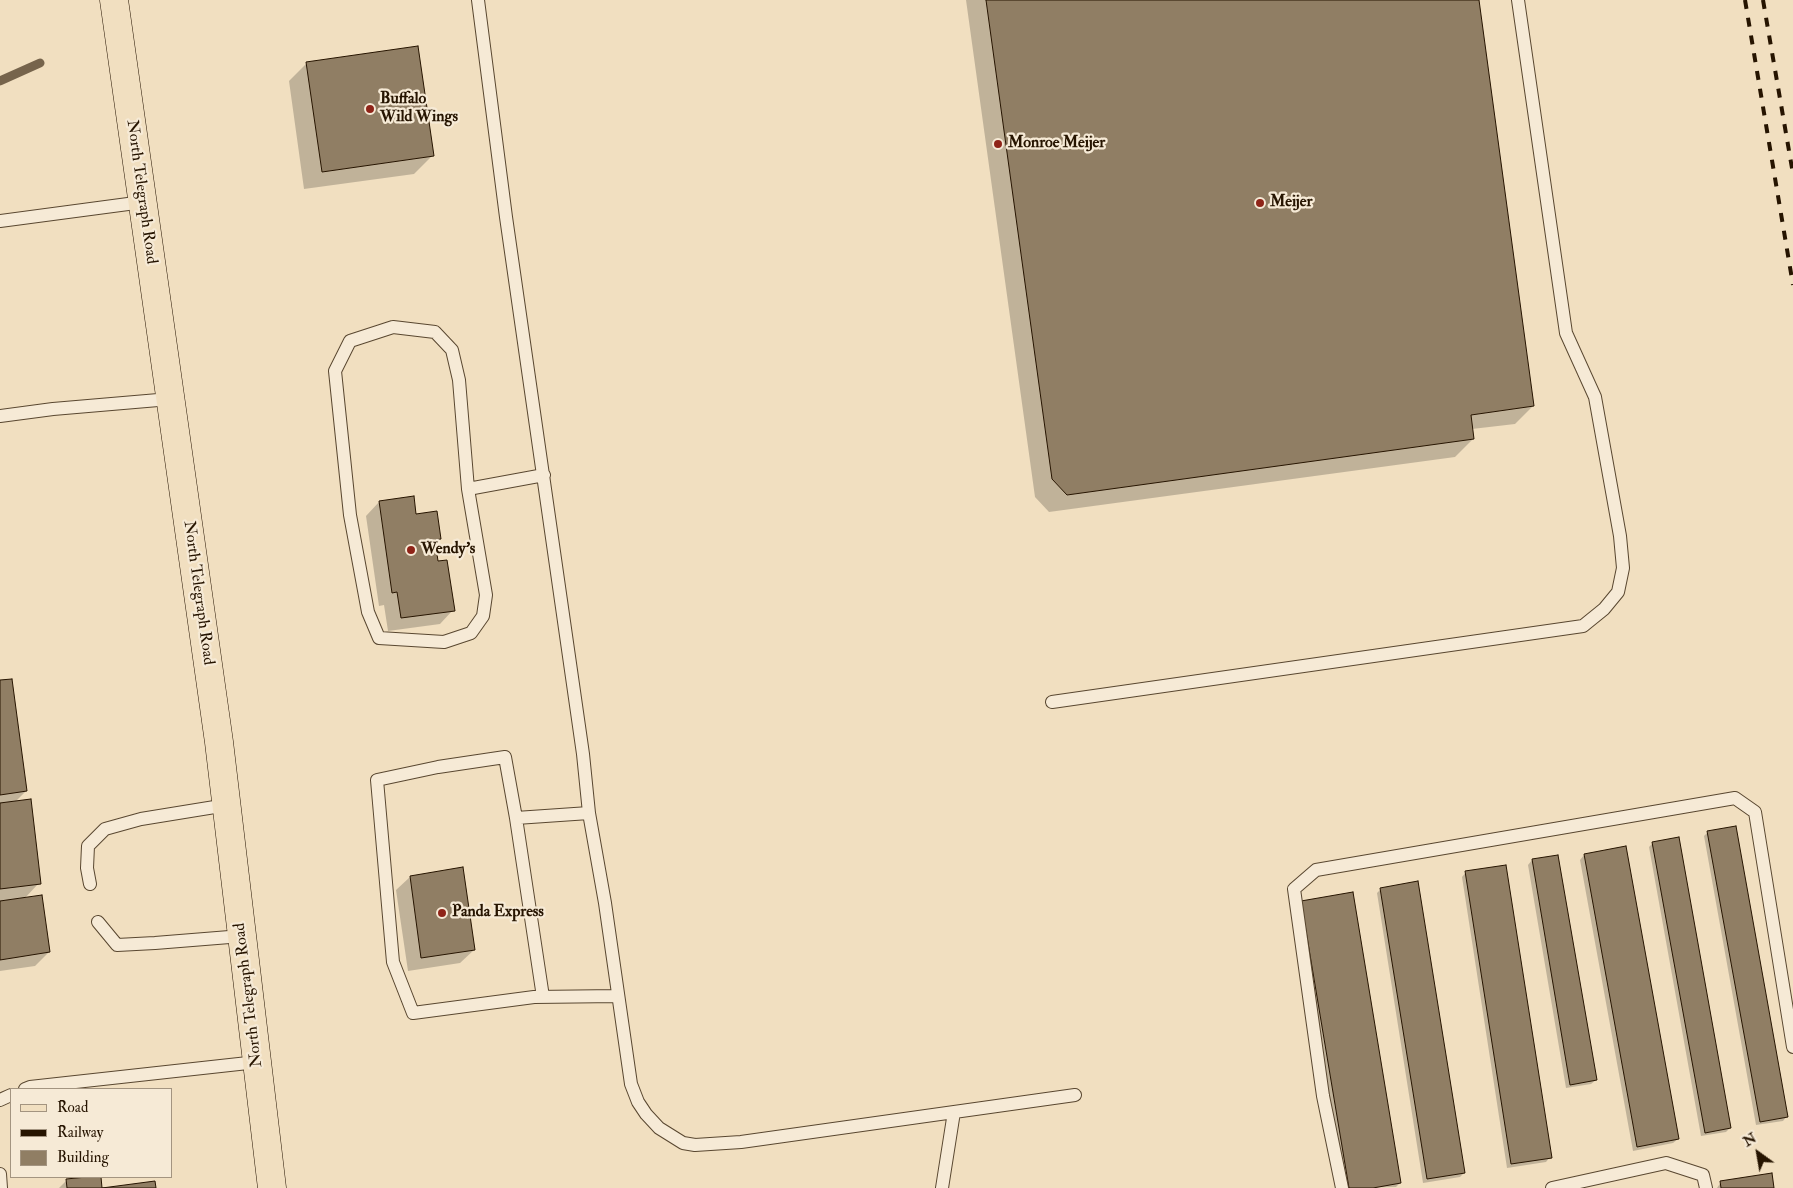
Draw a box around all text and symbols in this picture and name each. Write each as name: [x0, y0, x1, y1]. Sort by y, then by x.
place label: Buffalo Wild Wings: [380, 90, 458, 128]
marker: Buffalo Wild Wings: [364, 103, 376, 115]
street label: North Telegraph Road: [121, 119, 161, 265]
place label: Monroe Meijer: [1008, 134, 1105, 154]
marker: Monroe Meijer: [992, 138, 1004, 150]
place label: Meijer: [1270, 193, 1312, 213]
marker: Meijer: [1254, 197, 1266, 209]
street label: North Telegraph Road: [178, 520, 218, 666]
place label: Wendy's: [421, 540, 475, 560]
marker: Wendy's: [405, 544, 417, 556]
place label: Panda Express: [452, 903, 544, 923]
marker: Panda Express: [436, 907, 448, 919]
street label: North Telegraph Road: [231, 922, 267, 1068]
legend: [10, 1088, 172, 1178]
text: Road: [57, 1098, 88, 1117]
text: Railway: [57, 1123, 103, 1142]
north arrow: [1733, 1128, 1783, 1178]
text: N: [1740, 1129, 1760, 1150]
text: Building: [57, 1148, 109, 1167]

